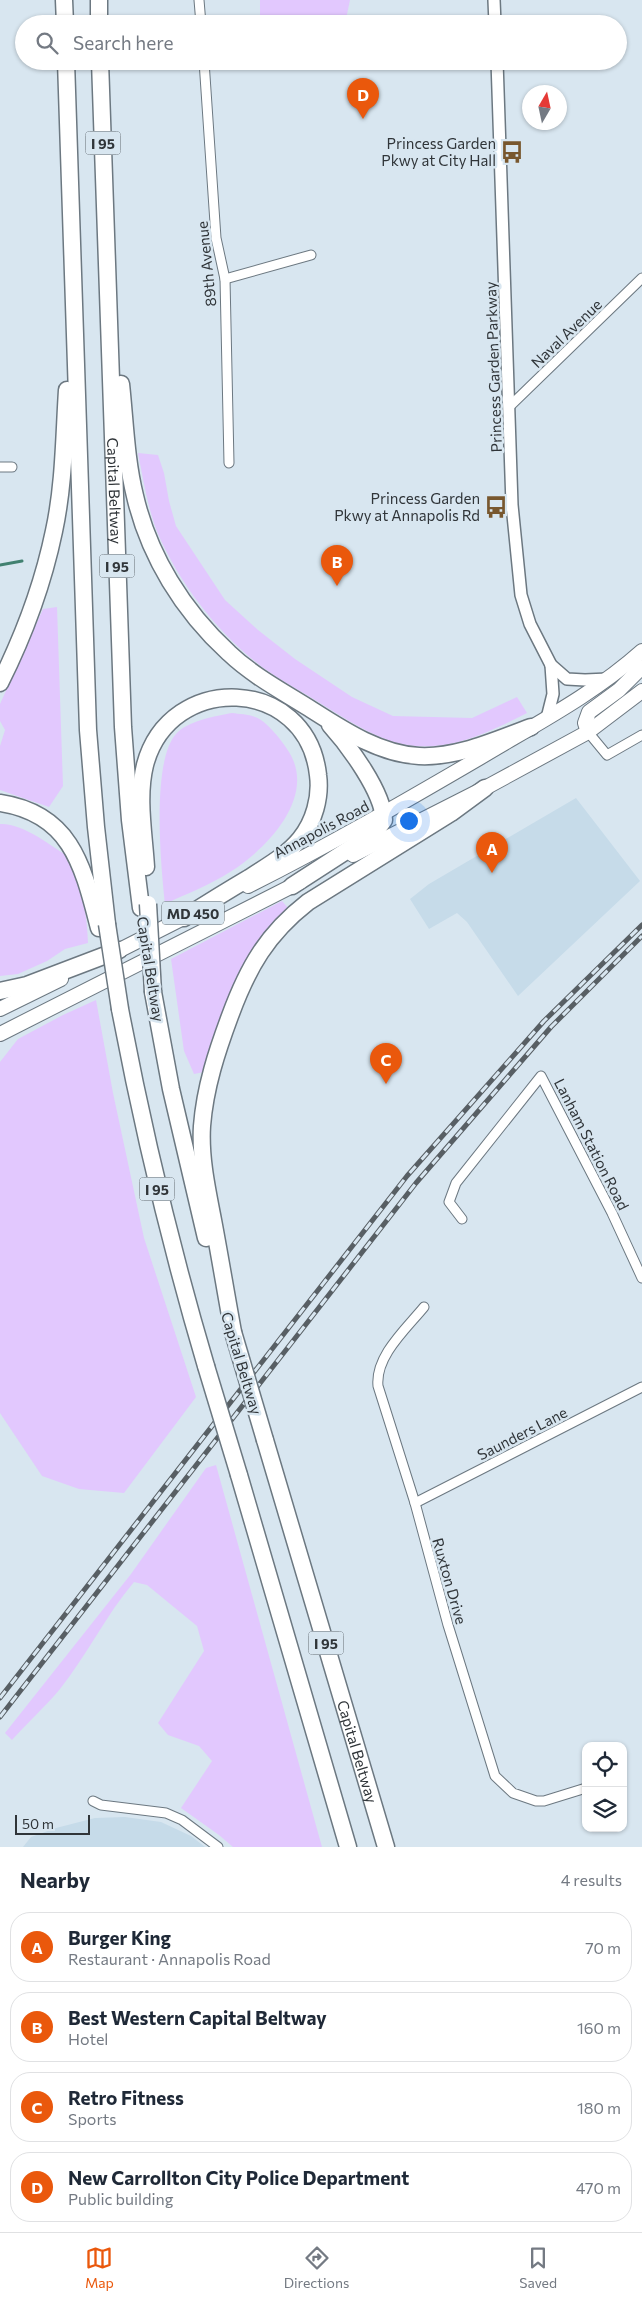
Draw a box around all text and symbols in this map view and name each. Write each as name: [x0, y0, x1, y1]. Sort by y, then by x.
search box: [15, 15, 627, 70]
icon: search: [33, 29, 61, 57]
text: Search here: [73, 31, 173, 54]
pin: D: [347, 78, 379, 119]
north arrow: [522, 85, 567, 130]
road number: I 95: [86, 132, 120, 154]
place label: Princess Garden Pkwy at City Hall: [381, 134, 496, 169]
bus stop icon: Princess Garden Pkwy at City Hall: [499, 139, 525, 165]
street label: 89th Avenue: [193, 220, 219, 308]
street label: Princess Garden Parkway: [481, 281, 505, 453]
street label: Naval Avenue: [527, 295, 605, 371]
street label: Capital Beltway: [104, 437, 126, 544]
place label: Princess Garden Pkwy at Annapolis Rd: [334, 489, 480, 524]
bus stop icon: Princess Garden Pkwy at Annapolis Rd: [483, 494, 509, 520]
pin: B: [321, 545, 353, 586]
road number: I 95: [100, 554, 134, 578]
street label: Annapolis Road: [270, 796, 372, 862]
your location: [396, 808, 422, 834]
pin: A: [476, 832, 508, 873]
road number: MD 450: [162, 901, 224, 924]
street label: Capital Beltway: [134, 915, 168, 1023]
pin: C: [370, 1043, 402, 1084]
street label: Lanham Station Road: [551, 1075, 633, 1213]
road number: I 95: [140, 1178, 174, 1200]
street label: Capital Beltway: [218, 1310, 266, 1417]
street label: Saunders Lane: [474, 1403, 570, 1463]
street label: Ruxton Drive: [429, 1536, 471, 1626]
road number: I 95: [308, 1632, 344, 1655]
street label: Capital Beltway: [334, 1698, 381, 1805]
map controls: [582, 1742, 627, 1832]
button: locate: [582, 1742, 627, 1787]
button: layers: [582, 1787, 627, 1832]
scale bar: [15, 1812, 90, 1835]
text: 50 m: [22, 1815, 54, 1832]
text: Nearby: [20, 1867, 90, 1892]
text: 4 results: [561, 1870, 622, 1889]
text: Burger King: [68, 1926, 171, 1949]
text: A: [31, 1938, 43, 1957]
text: 70 m: [585, 1938, 621, 1957]
text: Restaurant · Annapolis Road: [68, 1949, 271, 1968]
text: Best Western Capital Beltway: [68, 2006, 327, 2029]
text: B: [32, 2018, 42, 2037]
text: 160 m: [577, 2018, 621, 2037]
text: Hotel: [68, 2029, 108, 2048]
text: Retro Fitness: [68, 2086, 184, 2109]
text: C: [32, 2098, 42, 2117]
text: 180 m: [577, 2098, 621, 2117]
text: Sports: [68, 2109, 117, 2128]
text: New Carrollton City Police Department: [68, 2166, 409, 2189]
text: D: [31, 2178, 43, 2197]
text: 470 m: [576, 2178, 621, 2197]
text: Public building: [68, 2189, 173, 2208]
tab: Map: [85, 2244, 114, 2291]
tab: Directions: [284, 2244, 349, 2291]
tab: Saved: [519, 2244, 557, 2291]

